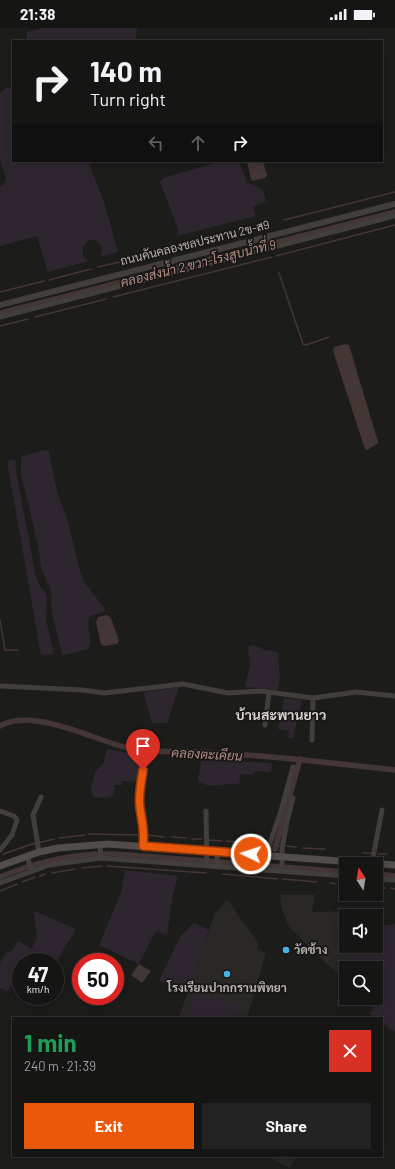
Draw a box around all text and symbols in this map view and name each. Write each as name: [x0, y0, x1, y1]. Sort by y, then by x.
text: 21:38: [20, 5, 55, 23]
text: 140 m: [90, 54, 162, 88]
icon: right: [24, 56, 76, 108]
text: Turn right: [90, 88, 166, 110]
icon: left: [145, 132, 167, 154]
icon: ahead: [187, 132, 209, 154]
icon: right: [229, 132, 251, 154]
street label: ถนนคันคลองชลประทาน 2ข-ส9: [119, 217, 271, 267]
water label: คลองส่งน้ำ 2 ขวา-โรงสูบน้ำที่ 9: [118, 232, 278, 292]
district label: บ้านสะพานยาว: [236, 706, 326, 723]
pin: [126, 729, 160, 770]
icon: arrive: [132, 735, 154, 757]
water label: คลองตะเคียน: [171, 743, 244, 764]
position arrow: [230, 833, 272, 875]
north arrow: [339, 857, 383, 901]
map controls: [339, 857, 383, 1005]
button: sound: [339, 909, 383, 953]
place label: วัดช้าง: [294, 942, 328, 956]
marker: วัดช้าง: [281, 945, 291, 955]
speed limit sign: 50: [72, 953, 124, 1005]
button: search: [339, 961, 383, 1005]
text: 47: [28, 962, 48, 986]
marker: โรงเรียนปากกรานพิทยา: [222, 969, 232, 979]
place label: โรงเรียนปากกรานพิทยา: [166, 980, 287, 994]
text: km/h: [27, 983, 49, 995]
text: 1 min: [24, 1028, 77, 1057]
button: close: [329, 1030, 371, 1072]
text: 240 m · 21:39: [24, 1058, 96, 1074]
button: Exit: [24, 1103, 194, 1149]
button: Share: [202, 1103, 371, 1149]

